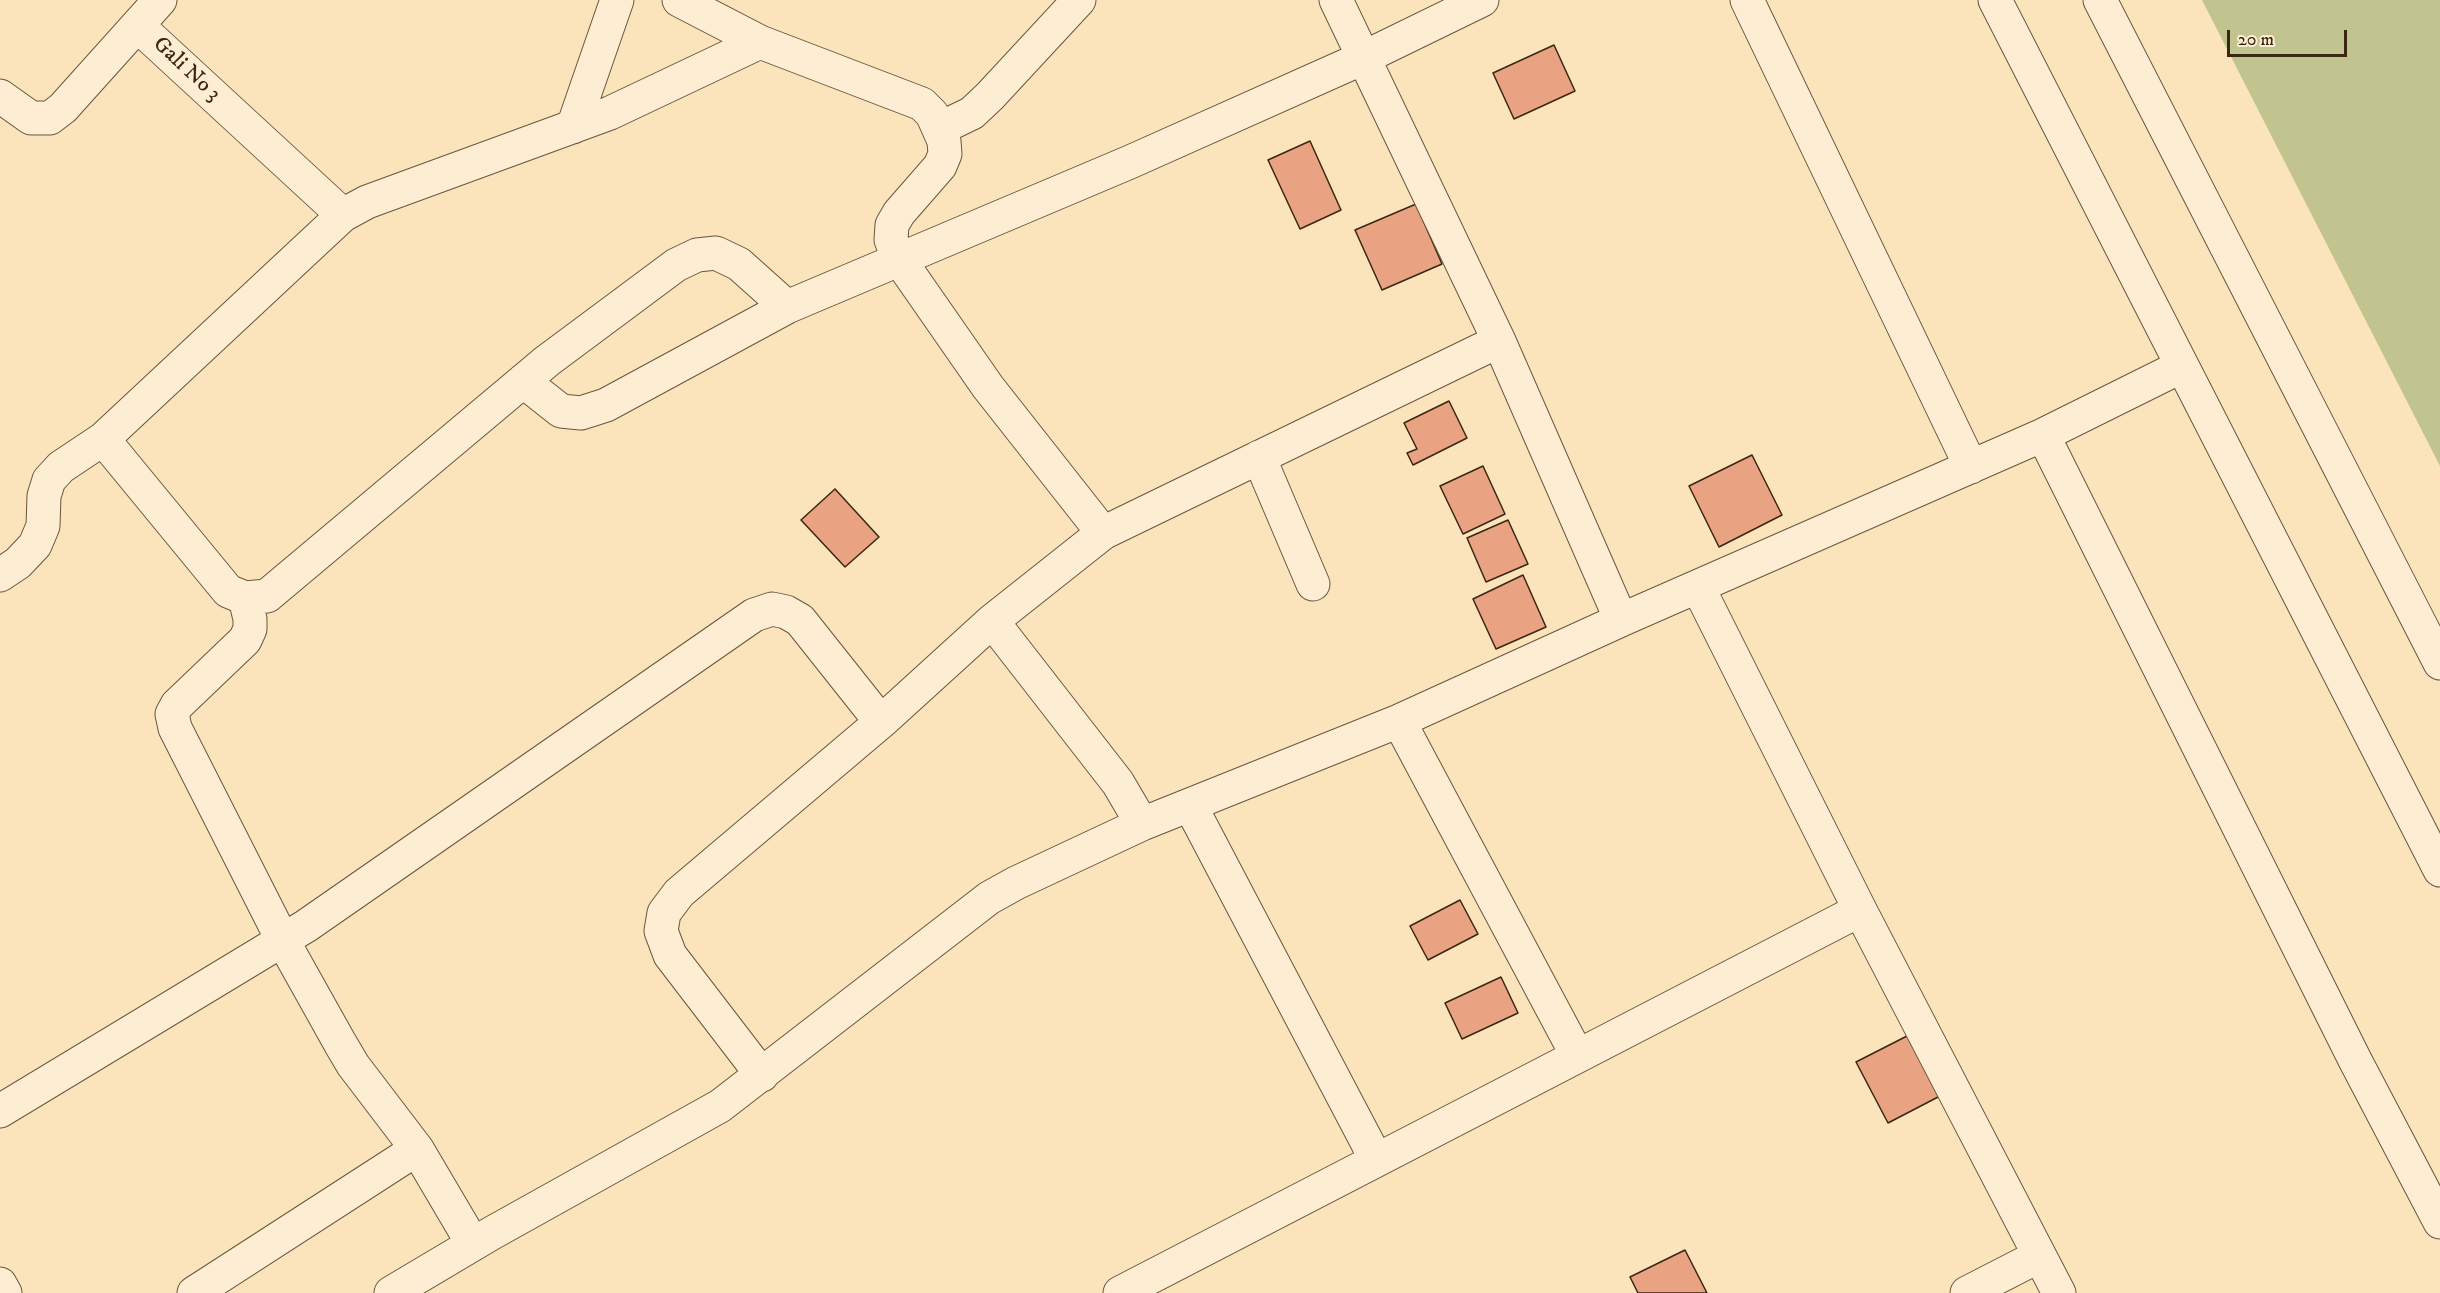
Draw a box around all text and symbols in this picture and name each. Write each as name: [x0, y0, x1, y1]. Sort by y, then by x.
scale bar: [2230, 18, 2350, 56]
text: 20 m: [2238, 29, 2274, 51]
street label: Gali No 3: [147, 32, 225, 108]

